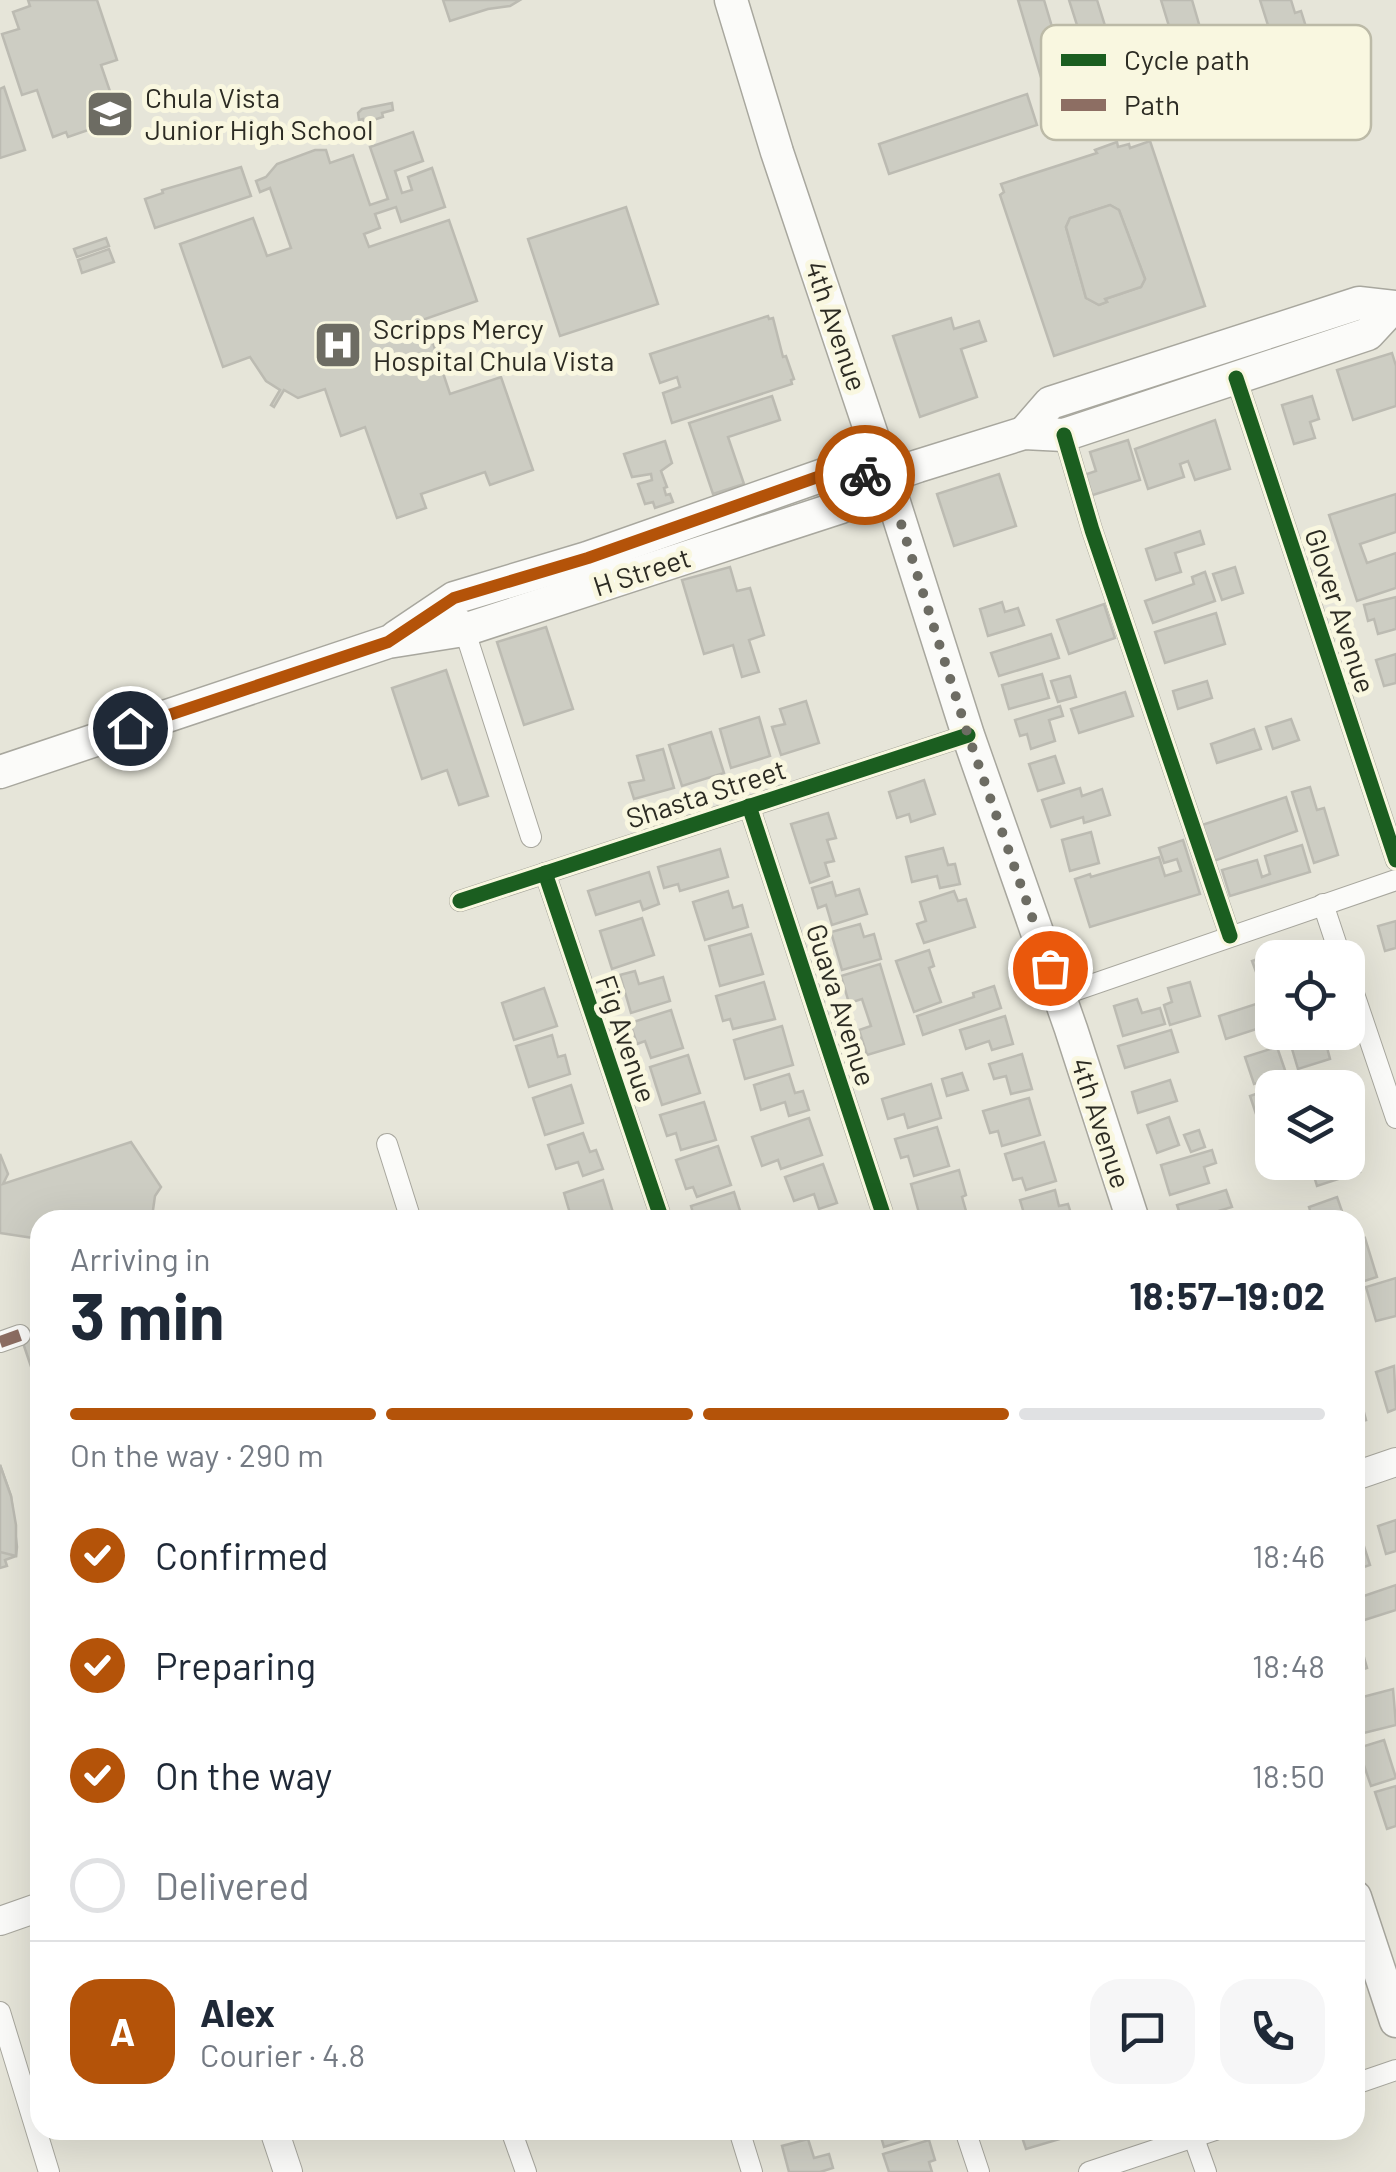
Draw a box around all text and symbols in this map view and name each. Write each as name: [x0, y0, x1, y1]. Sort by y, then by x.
legend: [1041, 25, 1371, 140]
text: Cycle path: [1124, 42, 1250, 76]
place label: Chula Vista Junior High School: [145, 80, 373, 146]
text: Path: [1124, 87, 1180, 121]
school or university icon: Chula Vista Junior High School: [84, 88, 136, 140]
street label: 4th Avenue: [799, 256, 875, 395]
place label: Scripps Mercy Hospital Chula Vista: [373, 311, 614, 377]
hospital icon: Scripps Mercy Hospital Chula Vista: [312, 319, 364, 371]
courier: [815, 425, 915, 525]
icon: bike: [838, 448, 893, 503]
street label: Glover Avenue: [1298, 524, 1384, 697]
street label: H Street: [589, 539, 695, 603]
pin: [88, 686, 173, 771]
icon: home: [103, 701, 158, 756]
street label: Shasta Street: [622, 751, 790, 835]
street label: Guava Avenue: [800, 919, 884, 1090]
pin: [1008, 926, 1093, 1011]
map controls: [1255, 940, 1365, 1180]
button: locate: [1255, 940, 1365, 1050]
icon: bag: [1023, 941, 1078, 996]
street label: Fig Avenue: [589, 970, 665, 1107]
street label: 4th Avenue: [1065, 1053, 1139, 1192]
button: layers: [1255, 1070, 1365, 1180]
text: Arriving in: [70, 1239, 210, 1277]
text: 18:57–19:02: [1129, 1272, 1325, 1318]
text: 3 min: [70, 1275, 225, 1353]
text: On the way · 290 m: [70, 1435, 324, 1473]
icon: check: [70, 1528, 125, 1583]
text: Confirmed: [155, 1532, 328, 1578]
text: 18:46: [1252, 1536, 1325, 1574]
icon: check: [70, 1638, 125, 1693]
text: Preparing: [155, 1642, 316, 1688]
text: 18:48: [1252, 1646, 1325, 1684]
icon: check: [70, 1748, 125, 1803]
text: On the way: [155, 1752, 332, 1798]
text: 18:50: [1252, 1756, 1325, 1794]
text: Delivered: [155, 1862, 309, 1908]
button: chat: [1090, 1979, 1195, 2084]
button: phone: [1220, 1979, 1325, 2084]
text: Alex: [200, 1989, 275, 2035]
text: A: [110, 2008, 135, 2054]
text: Courier · 4.8: [200, 2035, 365, 2073]

